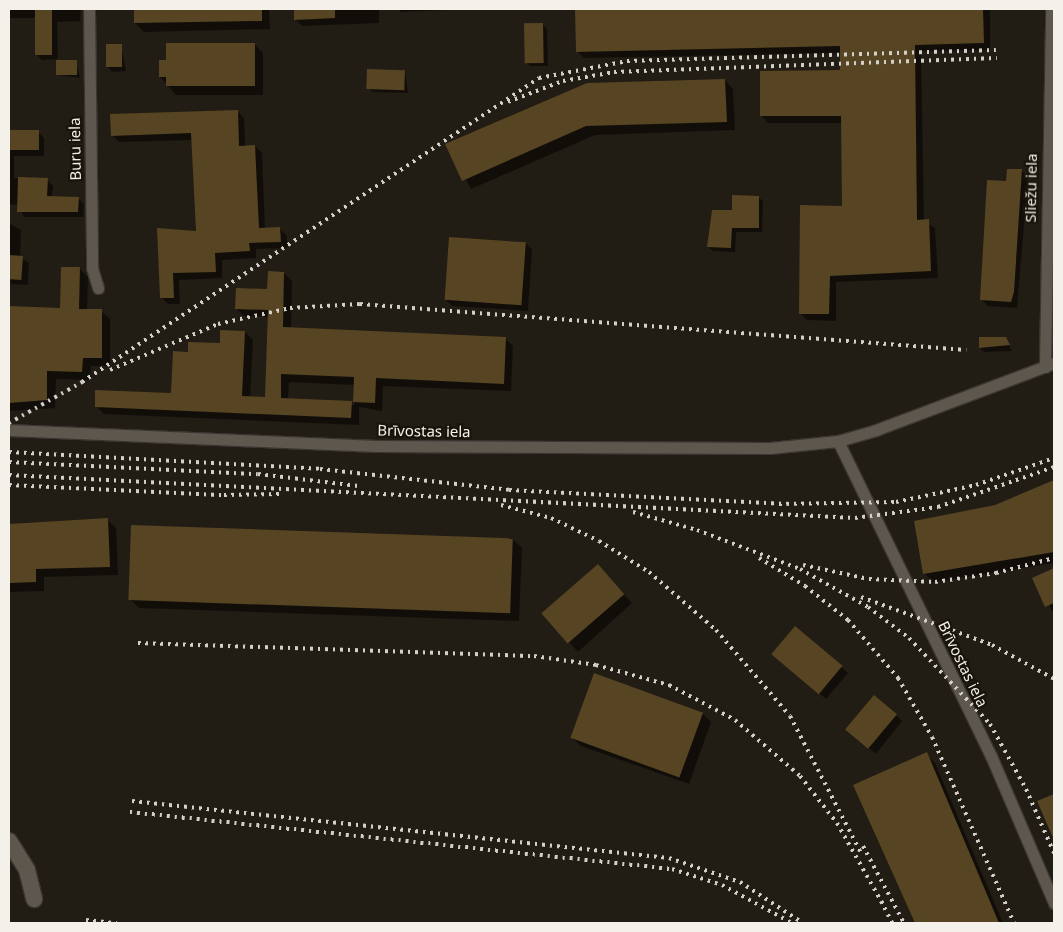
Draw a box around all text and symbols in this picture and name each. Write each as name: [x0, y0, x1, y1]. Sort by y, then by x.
street label: Buru iela: [65, 117, 85, 181]
street label: Sliežu iela: [1021, 153, 1041, 223]
street label: Brīvostas iela: [377, 421, 471, 441]
street label: Brīvostas iela: [934, 618, 992, 710]

